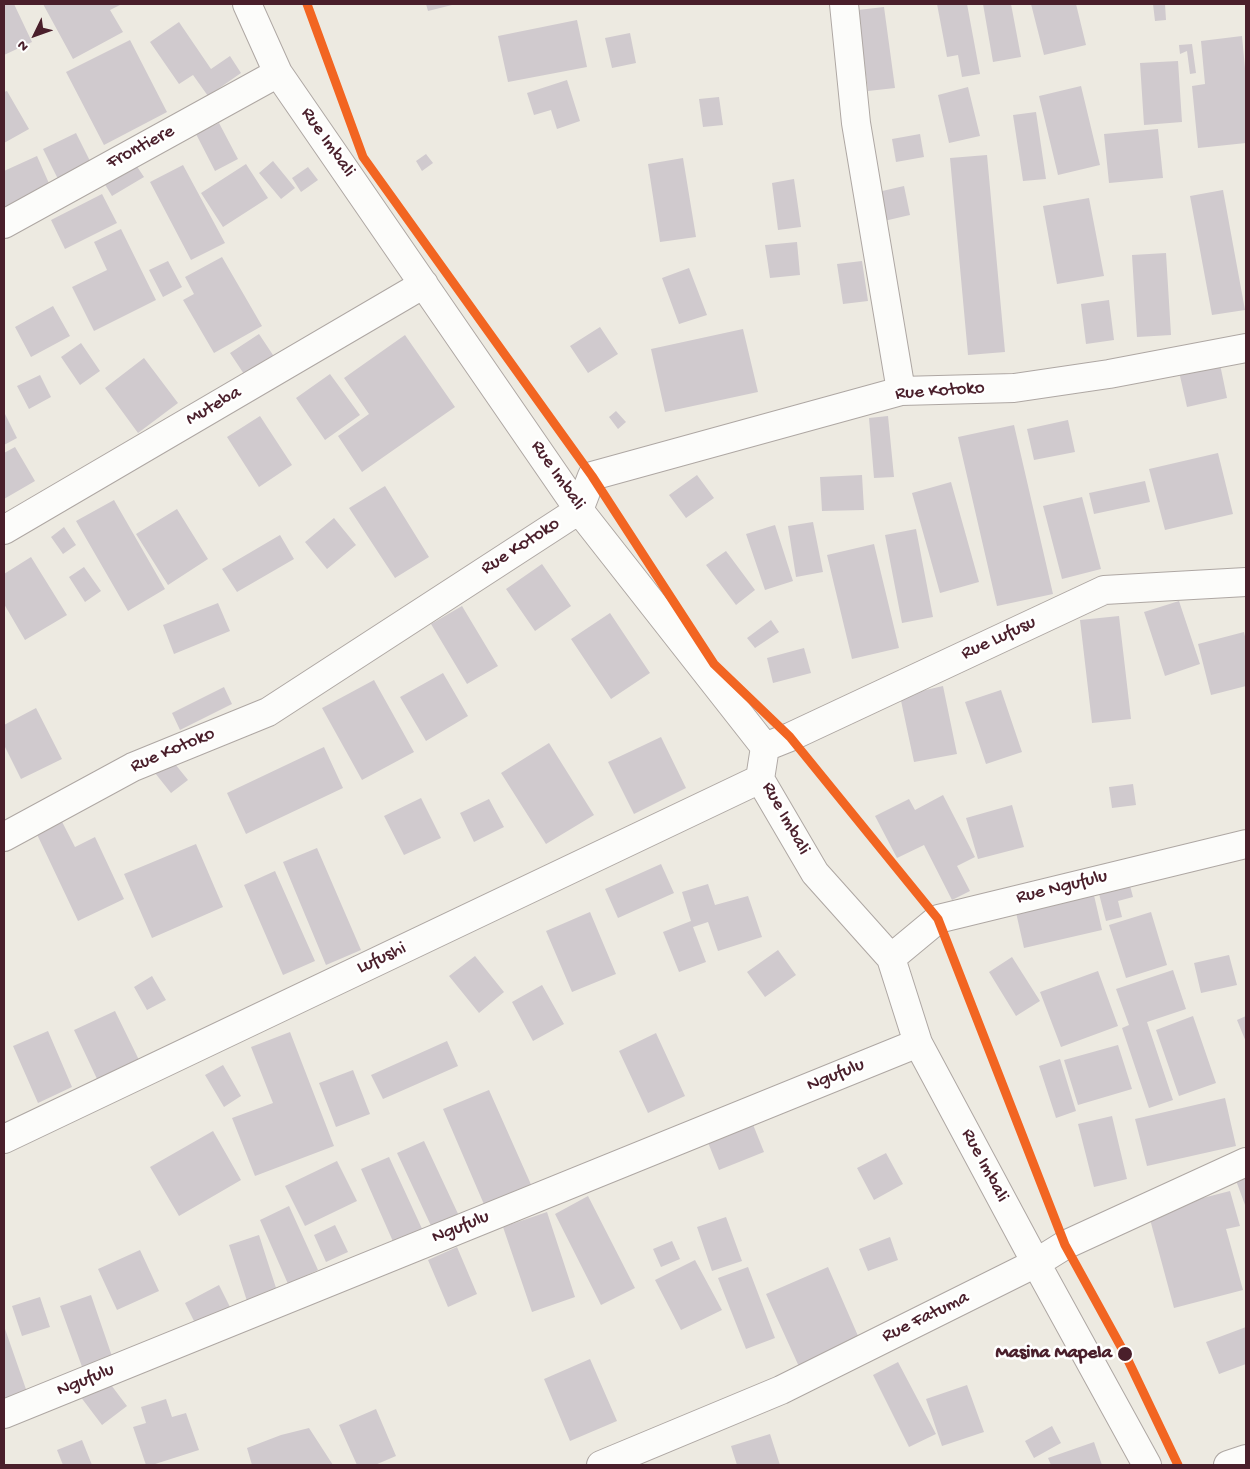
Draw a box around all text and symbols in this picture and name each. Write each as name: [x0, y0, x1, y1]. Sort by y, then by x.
north arrow: [10, 10, 60, 60]
text: N: [14, 36, 33, 54]
street label: Rue Imbali: [295, 104, 359, 182]
street label: Frontiere: [103, 121, 179, 175]
street label: Rue Kotoko: [895, 378, 985, 406]
street label: Muteba: [182, 382, 246, 432]
street label: Rue Imbali: [525, 437, 589, 515]
street label: Rue Kotoko: [477, 513, 565, 581]
street label: Rue Lufusu: [958, 612, 1040, 666]
street label: Rue Kotoko: [127, 723, 219, 779]
street label: Rue Imbali: [756, 778, 814, 860]
street label: Rue Ngufulu: [1014, 866, 1110, 910]
street label: Lufushi: [354, 938, 410, 980]
street label: Ngufulu: [804, 1054, 868, 1098]
street label: Rue Imbali: [955, 1125, 1013, 1207]
street label: Ngufulu: [429, 1206, 493, 1250]
street label: Rue Fatuma: [879, 1287, 973, 1349]
place label: Masina Mapela: [995, 1343, 1112, 1365]
marker: Masina Mapela: [1116, 1345, 1134, 1363]
street label: Ngufulu: [54, 1359, 118, 1403]

